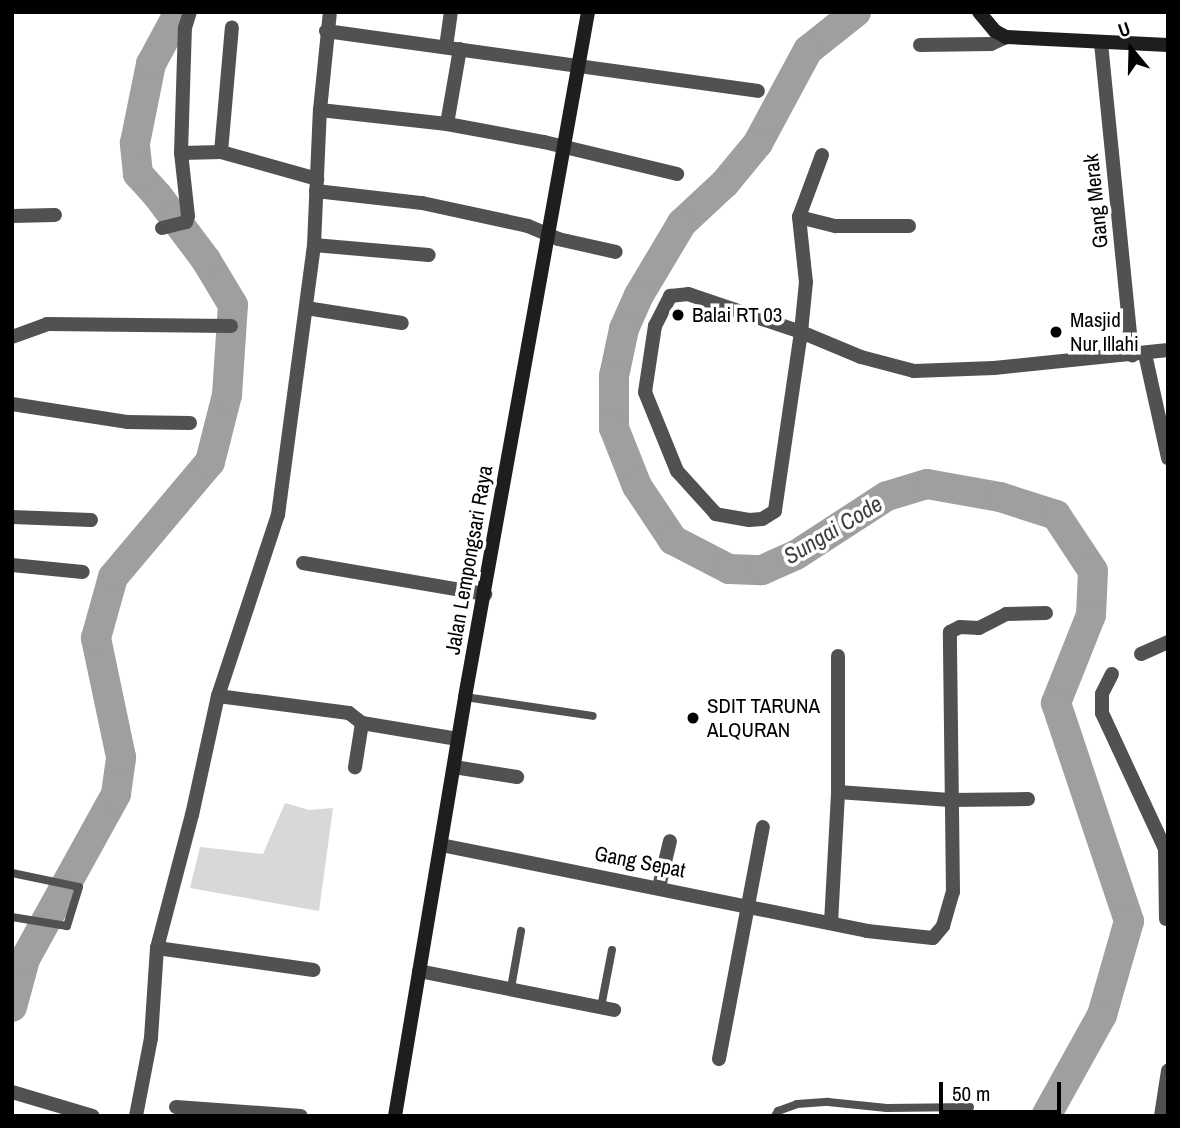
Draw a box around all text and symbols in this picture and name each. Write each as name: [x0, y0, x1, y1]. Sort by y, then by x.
north arrow: [1096, 14, 1166, 84]
text: U: [1115, 15, 1134, 43]
street label: Gang Merak: [1079, 153, 1113, 249]
place label: Balai RT 03: [692, 302, 783, 328]
marker: Balai RT 03: [670, 307, 686, 323]
place label: Masjid Nur Illahi: [1070, 307, 1139, 357]
marker: Masjid Nur Illahi: [1048, 324, 1064, 340]
street label: Jalan Lempongsari Raya: [440, 464, 498, 656]
water label: Sungai Code: [779, 490, 887, 570]
place label: SDIT TARUNA ALQURAN: [707, 693, 821, 743]
marker: SDIT TARUNA ALQURAN: [685, 710, 701, 726]
street label: Gang Sepat: [592, 841, 688, 883]
scale bar: [942, 1068, 1064, 1112]
text: 50 m: [952, 1079, 990, 1108]

